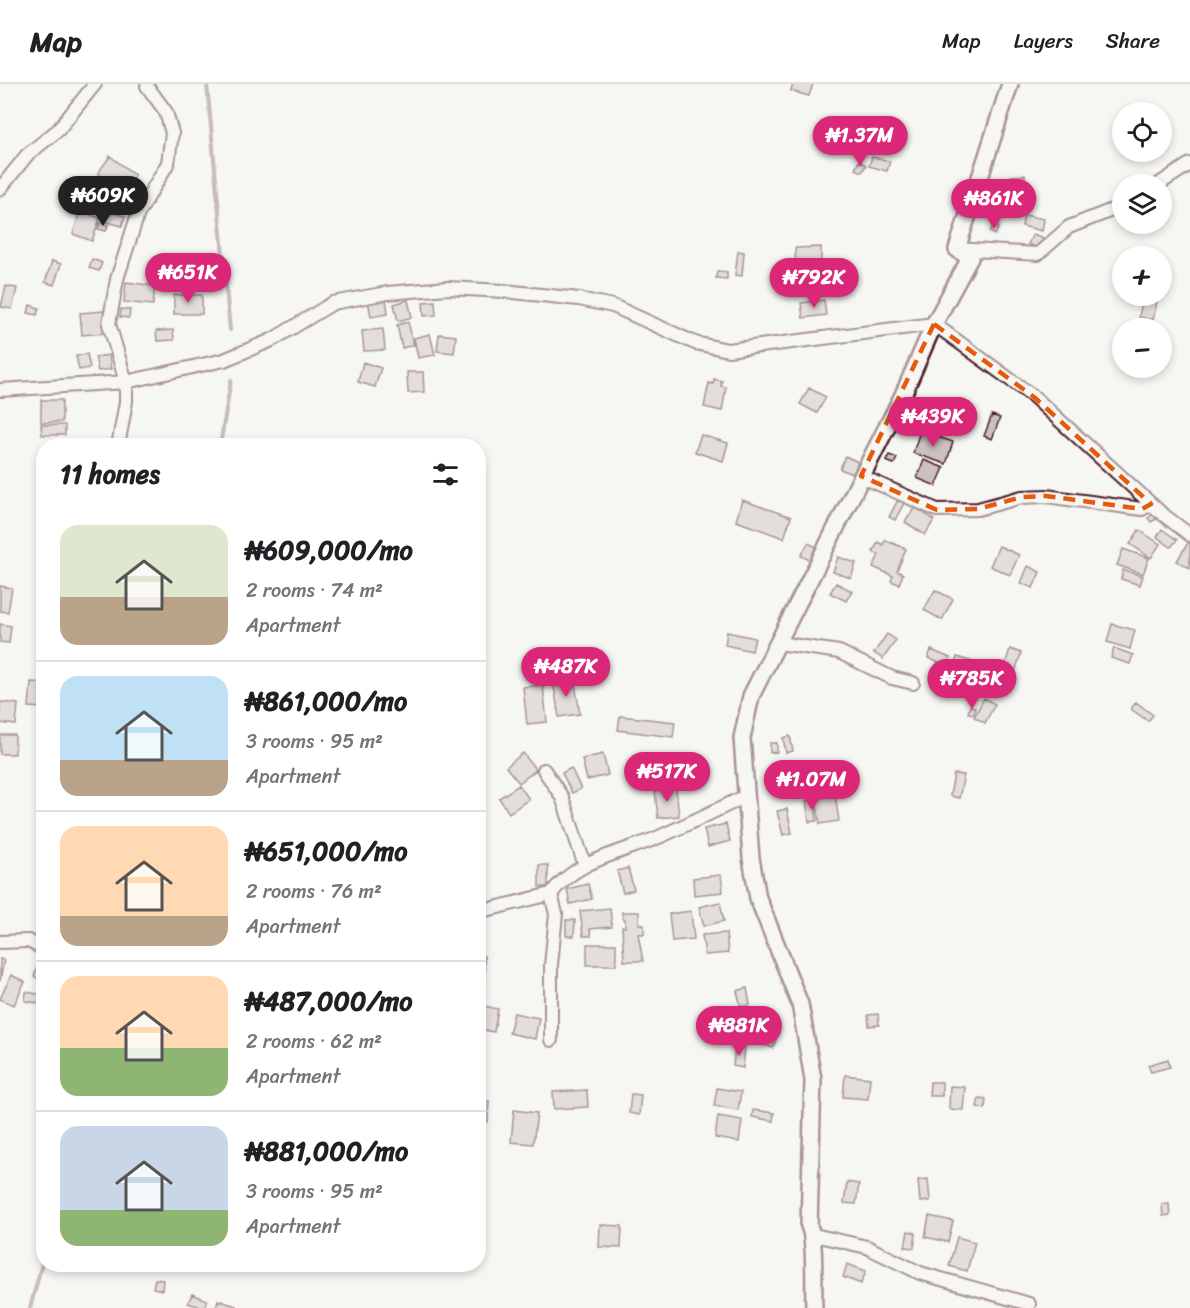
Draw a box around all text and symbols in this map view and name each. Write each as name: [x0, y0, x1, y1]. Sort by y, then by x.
text: Map: [30, 17, 82, 66]
text: Map: [942, 22, 981, 60]
text: Layers: [1014, 22, 1073, 60]
text: Share: [1106, 22, 1160, 60]
map controls: [1112, 102, 1172, 378]
button: locate: [1112, 102, 1172, 162]
pin: ₦1.37M: [811, 116, 909, 167]
text: ₦1.37M: [827, 118, 893, 153]
button: layers: [1112, 174, 1172, 234]
pin: ₦609K: [61, 176, 145, 227]
text: ₦609K: [72, 178, 134, 213]
pin: ₦861K: [952, 179, 1036, 230]
text: ₦861K: [965, 181, 1023, 216]
button: +: [1112, 246, 1172, 306]
pin: ₦651K: [146, 253, 230, 304]
text: ₦651K: [159, 255, 217, 290]
pin: ₦792K: [772, 258, 856, 309]
text: ₦792K: [784, 260, 844, 295]
button: −: [1112, 318, 1172, 378]
pin: ₦439K: [891, 397, 975, 448]
text: ₦439K: [902, 399, 964, 434]
text: 11 homes: [60, 451, 160, 497]
icon: filters: [429, 458, 462, 491]
text: ₦609,000/mo: [246, 527, 413, 573]
icon: home: [108, 549, 180, 621]
text: 2 rooms · 74 m²: [246, 573, 383, 608]
text: Apartment: [246, 608, 340, 643]
pin: ₦487K: [524, 647, 608, 698]
text: ₦487K: [535, 649, 597, 684]
pin: ₦785K: [930, 659, 1014, 710]
text: ₦785K: [941, 661, 1003, 696]
text: ₦861,000/mo: [246, 678, 407, 724]
icon: home: [108, 700, 180, 772]
text: 3 rooms · 95 m²: [246, 724, 383, 759]
pin: ₦517K: [625, 752, 709, 803]
text: ₦517K: [638, 754, 696, 789]
text: Apartment: [246, 759, 340, 794]
pin: ₦1.07M: [763, 760, 861, 811]
text: ₦1.07M: [778, 762, 846, 797]
text: ₦651,000/mo: [246, 828, 407, 874]
icon: home: [108, 850, 180, 922]
text: 2 rooms · 76 m²: [246, 874, 382, 909]
text: Apartment: [246, 909, 340, 944]
text: ₦487,000/mo: [246, 978, 412, 1024]
icon: home: [108, 1000, 180, 1072]
pin: ₦881K: [697, 1006, 781, 1057]
text: ₦881K: [710, 1008, 768, 1043]
text: 2 rooms · 62 m²: [246, 1024, 382, 1059]
text: Apartment: [246, 1059, 340, 1094]
text: ₦881,000/mo: [246, 1128, 408, 1174]
icon: home: [108, 1150, 180, 1222]
text: 3 rooms · 95 m²: [246, 1174, 383, 1209]
text: Apartment: [246, 1209, 340, 1244]

